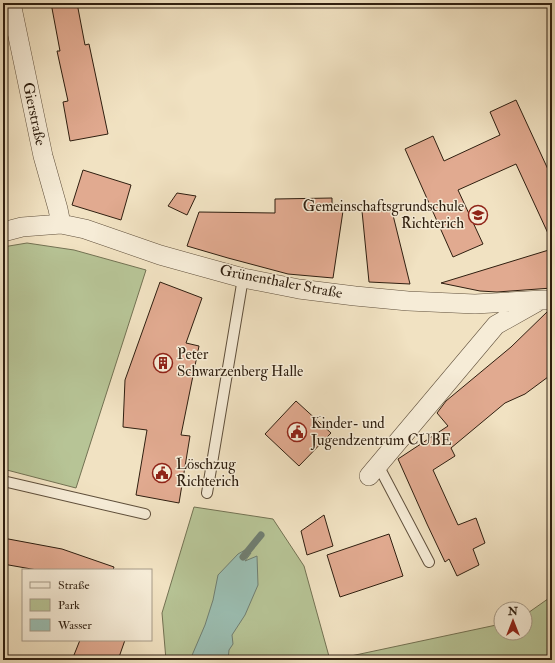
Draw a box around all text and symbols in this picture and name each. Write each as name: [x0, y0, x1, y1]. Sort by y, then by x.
street label: Gierstraße: [18, 80, 50, 148]
place label: Gemeinschaftsgrundschule Richterich: [303, 197, 464, 233]
school or university icon: Gemeinschaftsgrundschule Richterich: [467, 204, 489, 226]
street label: Grünenthaler Straße: [218, 261, 344, 303]
place label: Peter Schwarzenberg Halle: [177, 345, 303, 381]
building icon: Peter Schwarzenberg Halle: [152, 352, 174, 374]
place label: Kinder- und Jugendzentrum CUBE: [310, 414, 452, 451]
public building icon: Kinder- und Jugendzentrum CUBE: [286, 421, 308, 443]
place label: Löschzug Richterich: [176, 455, 239, 491]
public building icon: Löschzug Richterich: [151, 462, 173, 484]
legend: [22, 569, 152, 641]
text: Straße: [58, 578, 89, 593]
text: Park: [58, 598, 80, 613]
north arrow: [493, 601, 533, 641]
text: N: [507, 605, 519, 618]
text: Wasser: [57, 618, 92, 633]

